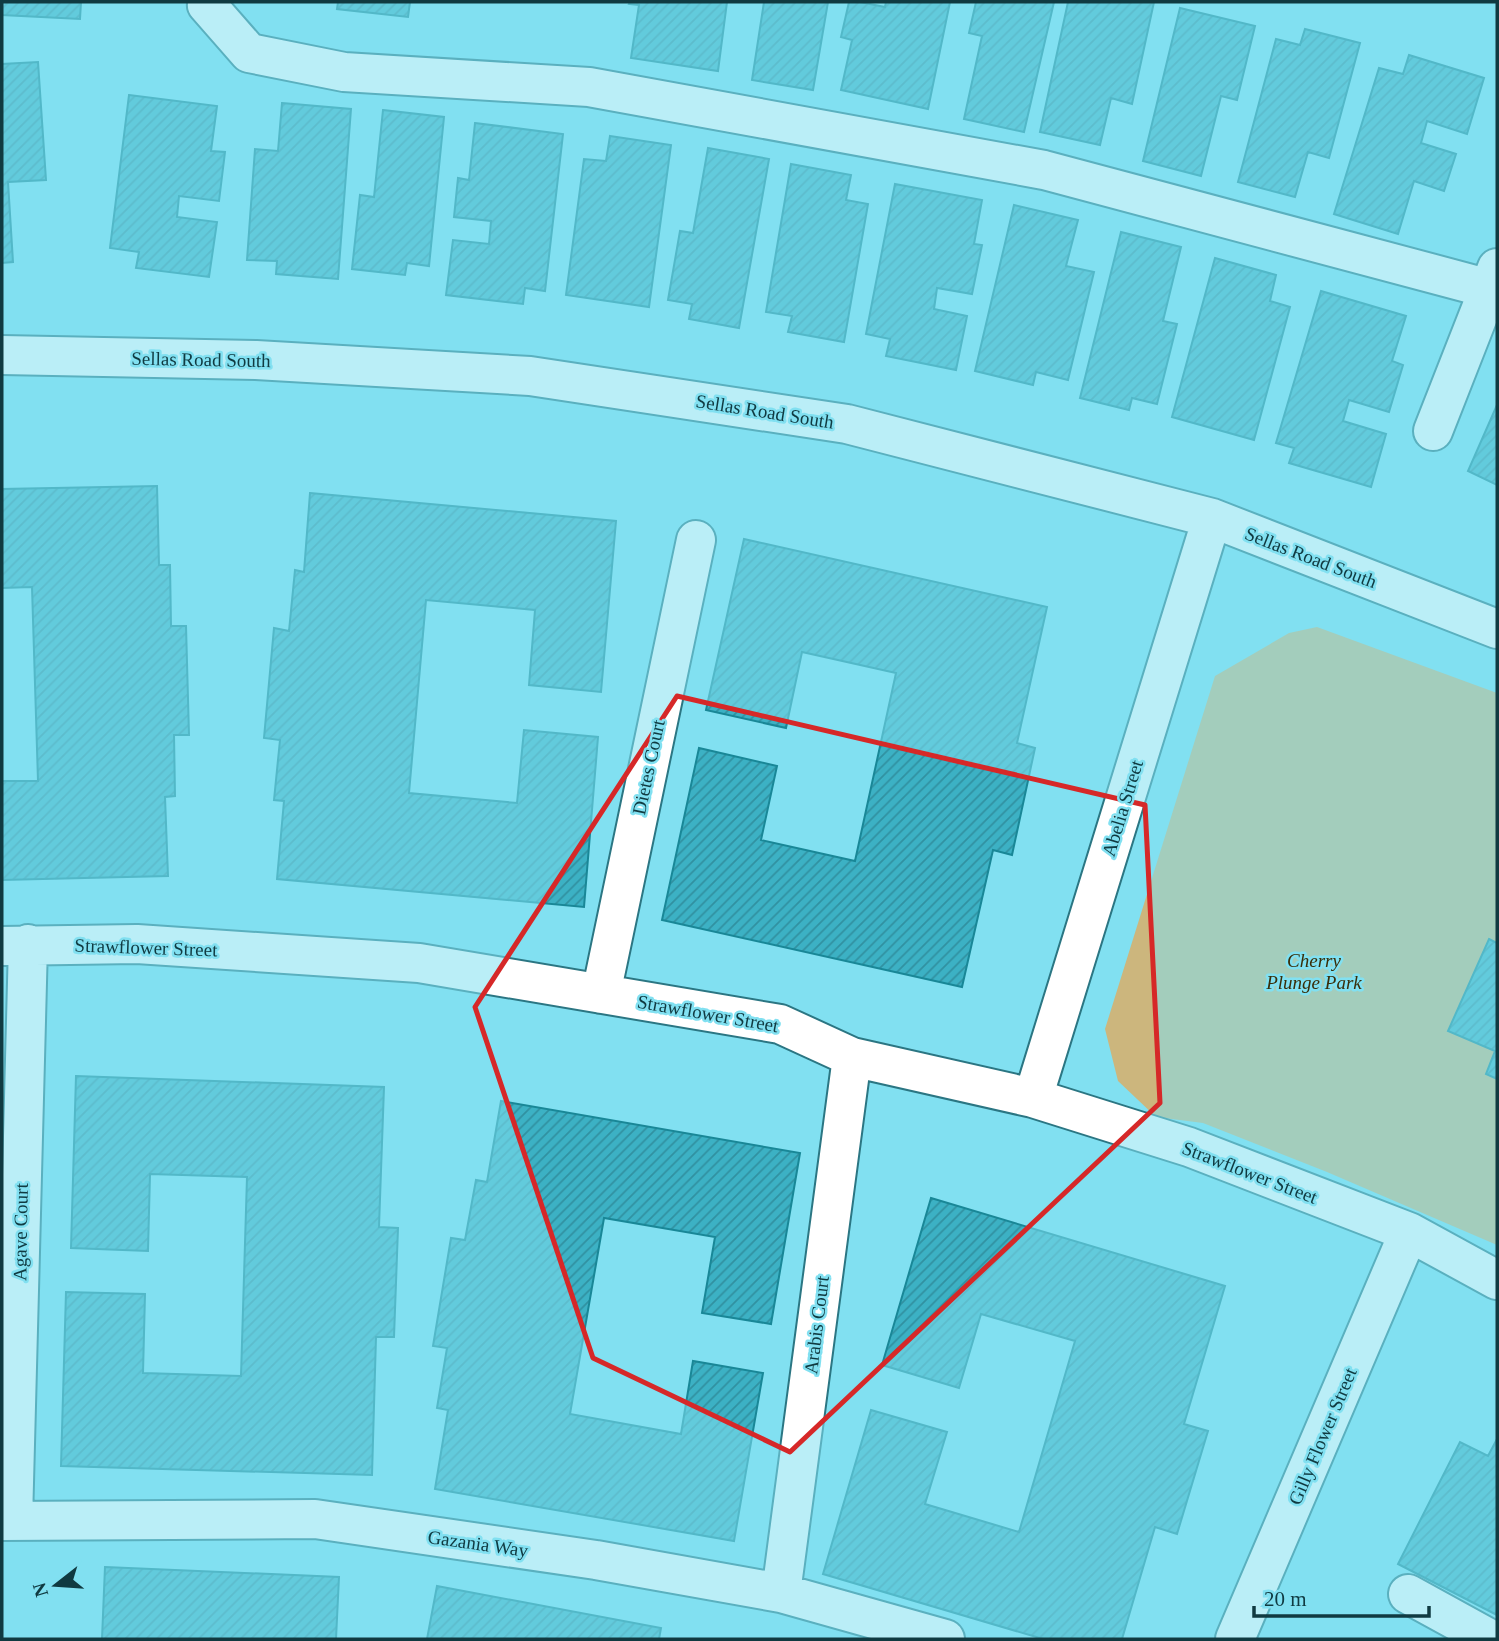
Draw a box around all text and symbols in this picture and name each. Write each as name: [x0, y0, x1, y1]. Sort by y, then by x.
street label: Sellas Road South: [131, 348, 271, 371]
street label: Sellas Road South: [694, 390, 836, 433]
street label: Sellas Road South: [1242, 523, 1380, 592]
street label: Dietes Court: [628, 717, 669, 817]
street label: Abelia Street: [1098, 757, 1147, 859]
street label: Strawflower Street: [74, 935, 219, 961]
park label: Cherry Plunge Park: [1265, 950, 1362, 993]
street label: Strawflower Street: [636, 991, 781, 1036]
street label: Strawflower Street: [1179, 1137, 1321, 1208]
street label: Agave Court: [9, 1182, 32, 1281]
street label: Arabis Court: [800, 1274, 833, 1375]
street label: Gilly Flower Street: [1284, 1364, 1361, 1508]
street label: Gazania Way: [426, 1526, 530, 1561]
north arrow: [21, 1550, 91, 1620]
scale bar: [1254, 1574, 1429, 1618]
text: N: [28, 1580, 52, 1599]
text: 20 m: [1264, 1587, 1307, 1611]

